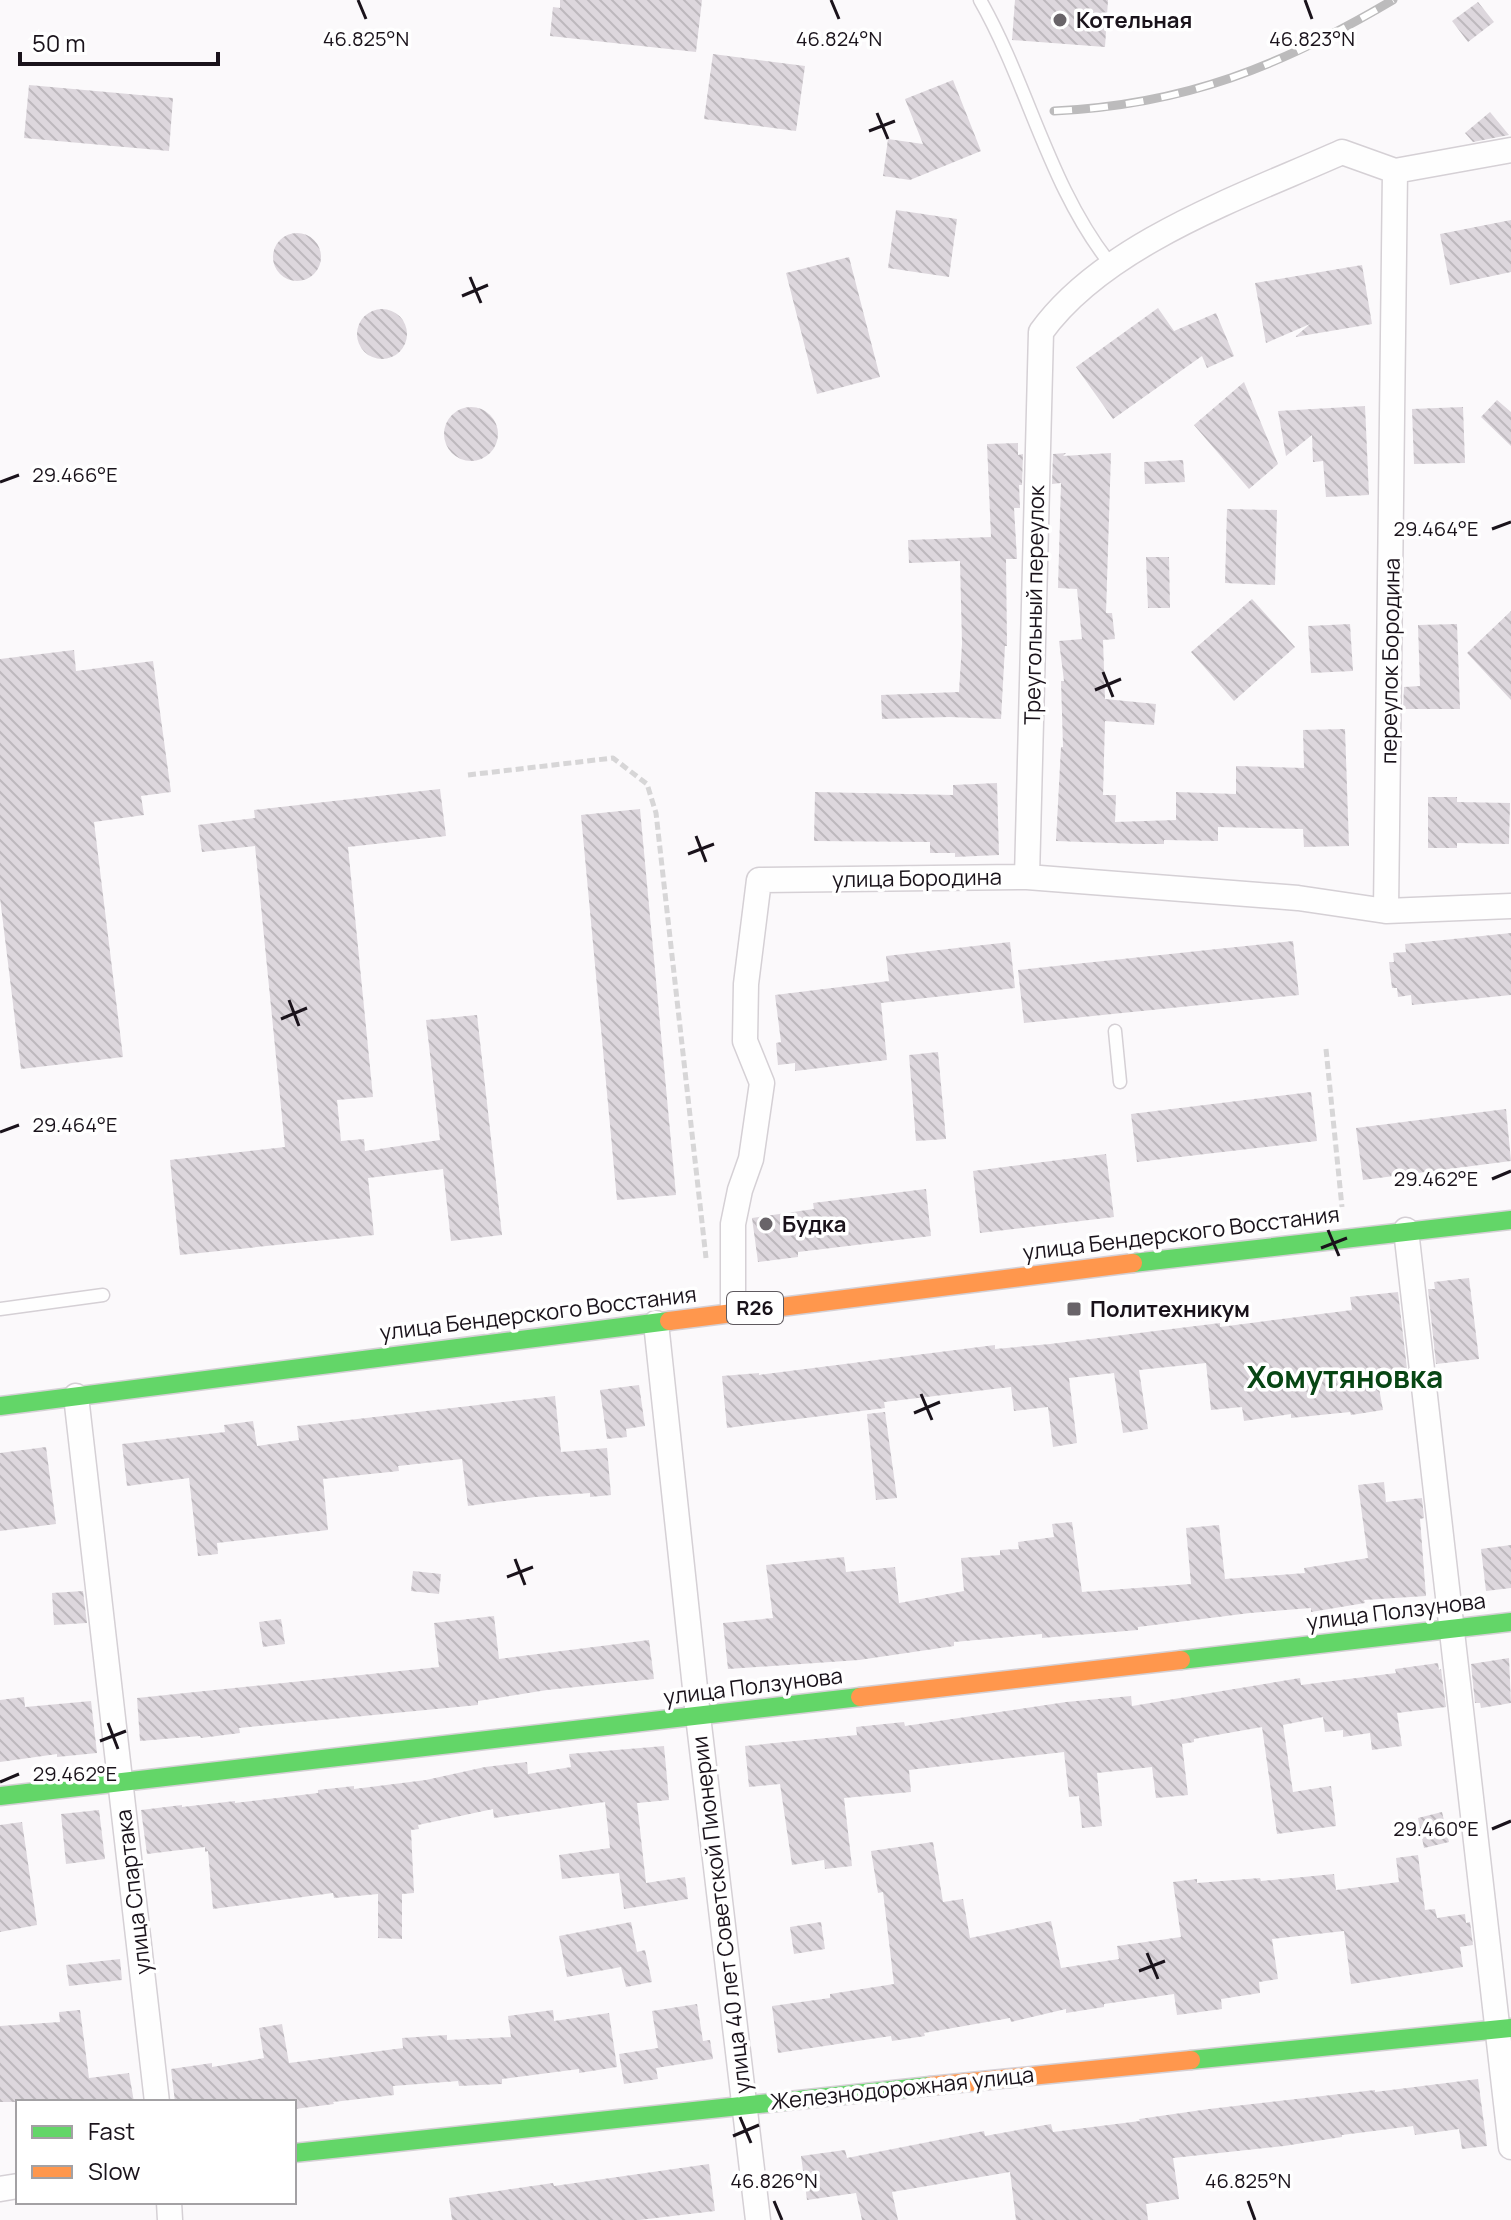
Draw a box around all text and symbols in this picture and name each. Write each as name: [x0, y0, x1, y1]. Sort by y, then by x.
place label: Котельная: [1076, 5, 1192, 35]
marker: Котельная: [1051, 11, 1069, 29]
scale bar: [20, 16, 218, 66]
text: 46.825°N: [323, 25, 409, 52]
text: 46.824°N: [796, 25, 882, 52]
text: 46.823°N: [1269, 25, 1355, 52]
text: 50 m: [32, 26, 86, 59]
text: 29.466°E: [32, 461, 118, 488]
street label: Треугольный переулок: [1017, 484, 1051, 725]
text: 29.464°E: [1394, 515, 1478, 542]
street label: переулок Бородина: [1373, 558, 1407, 764]
street label: улица Бородина: [832, 862, 1002, 894]
text: 29.464°E: [33, 1111, 117, 1138]
text: 29.462°E: [1394, 1165, 1478, 1192]
street label: улица Бендерского Восстания: [1021, 1199, 1341, 1267]
place label: Будка: [782, 1209, 846, 1239]
marker: Будка: [757, 1215, 775, 1233]
street label: улица Бендерского Восстания: [378, 1279, 698, 1347]
road number: R26: [727, 1292, 783, 1324]
place label: Политехникум: [1090, 1294, 1250, 1324]
marker: Политехникум: [1065, 1300, 1083, 1318]
district label: Хомутяновка: [1247, 1356, 1443, 1397]
street label: улица Ползунова: [1305, 1585, 1487, 1637]
street label: улица Ползунова: [662, 1660, 844, 1712]
street label: улица 40 лет Советской Пионерии: [684, 1735, 758, 2095]
text: 29.462°E: [33, 1760, 117, 1787]
street label: улица Спартака: [108, 1808, 158, 1976]
text: 29.460°E: [1393, 1815, 1479, 1842]
street label: Железнодорожная улица: [768, 2059, 1036, 2117]
legend: [16, 2100, 296, 2204]
text: Fast: [88, 2114, 135, 2147]
text: Slow: [88, 2154, 141, 2187]
text: 46.826°N: [730, 2167, 818, 2194]
text: 46.825°N: [1205, 2167, 1291, 2194]

